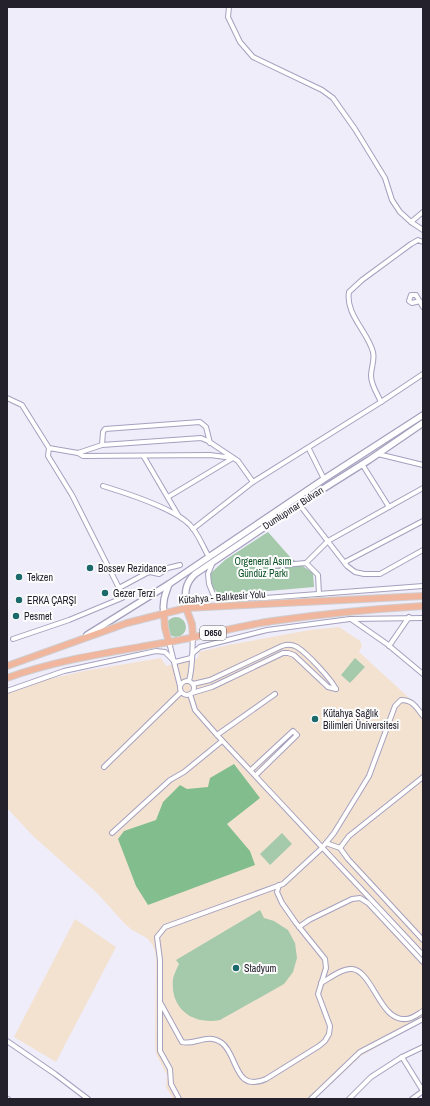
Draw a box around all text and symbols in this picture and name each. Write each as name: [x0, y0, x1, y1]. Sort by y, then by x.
street label: Dumlupınar Bulvarı: [260, 483, 326, 533]
park label: Orgeneral Asım Gündüz Parkı: [235, 555, 292, 580]
place label: Bossev Rezidance: [98, 562, 167, 575]
marker: Bossev Rezidance: [85, 563, 95, 573]
place label: Tekzen: [27, 571, 53, 584]
marker: Tekzen: [14, 572, 24, 582]
place label: Gezer Terzi: [113, 587, 155, 600]
street label: Kütahya - Balıkesir Yolu: [178, 587, 266, 607]
marker: Gezer Terzi: [100, 588, 110, 598]
place label: ERKA ÇARŞI: [27, 594, 76, 607]
marker: ERKA ÇARŞI: [14, 595, 24, 605]
place label: Pesmet: [24, 610, 53, 623]
marker: Pesmet: [11, 611, 21, 621]
road number: D650: [200, 626, 226, 640]
place label: Kütahya Sağlık Bilimleri Üniversitesi: [323, 707, 399, 732]
marker: Kütahya Sağlık Bilimleri Üniversitesi: [310, 714, 320, 724]
place label: Stadyum: [244, 962, 277, 975]
marker: Stadyum: [231, 963, 241, 973]

